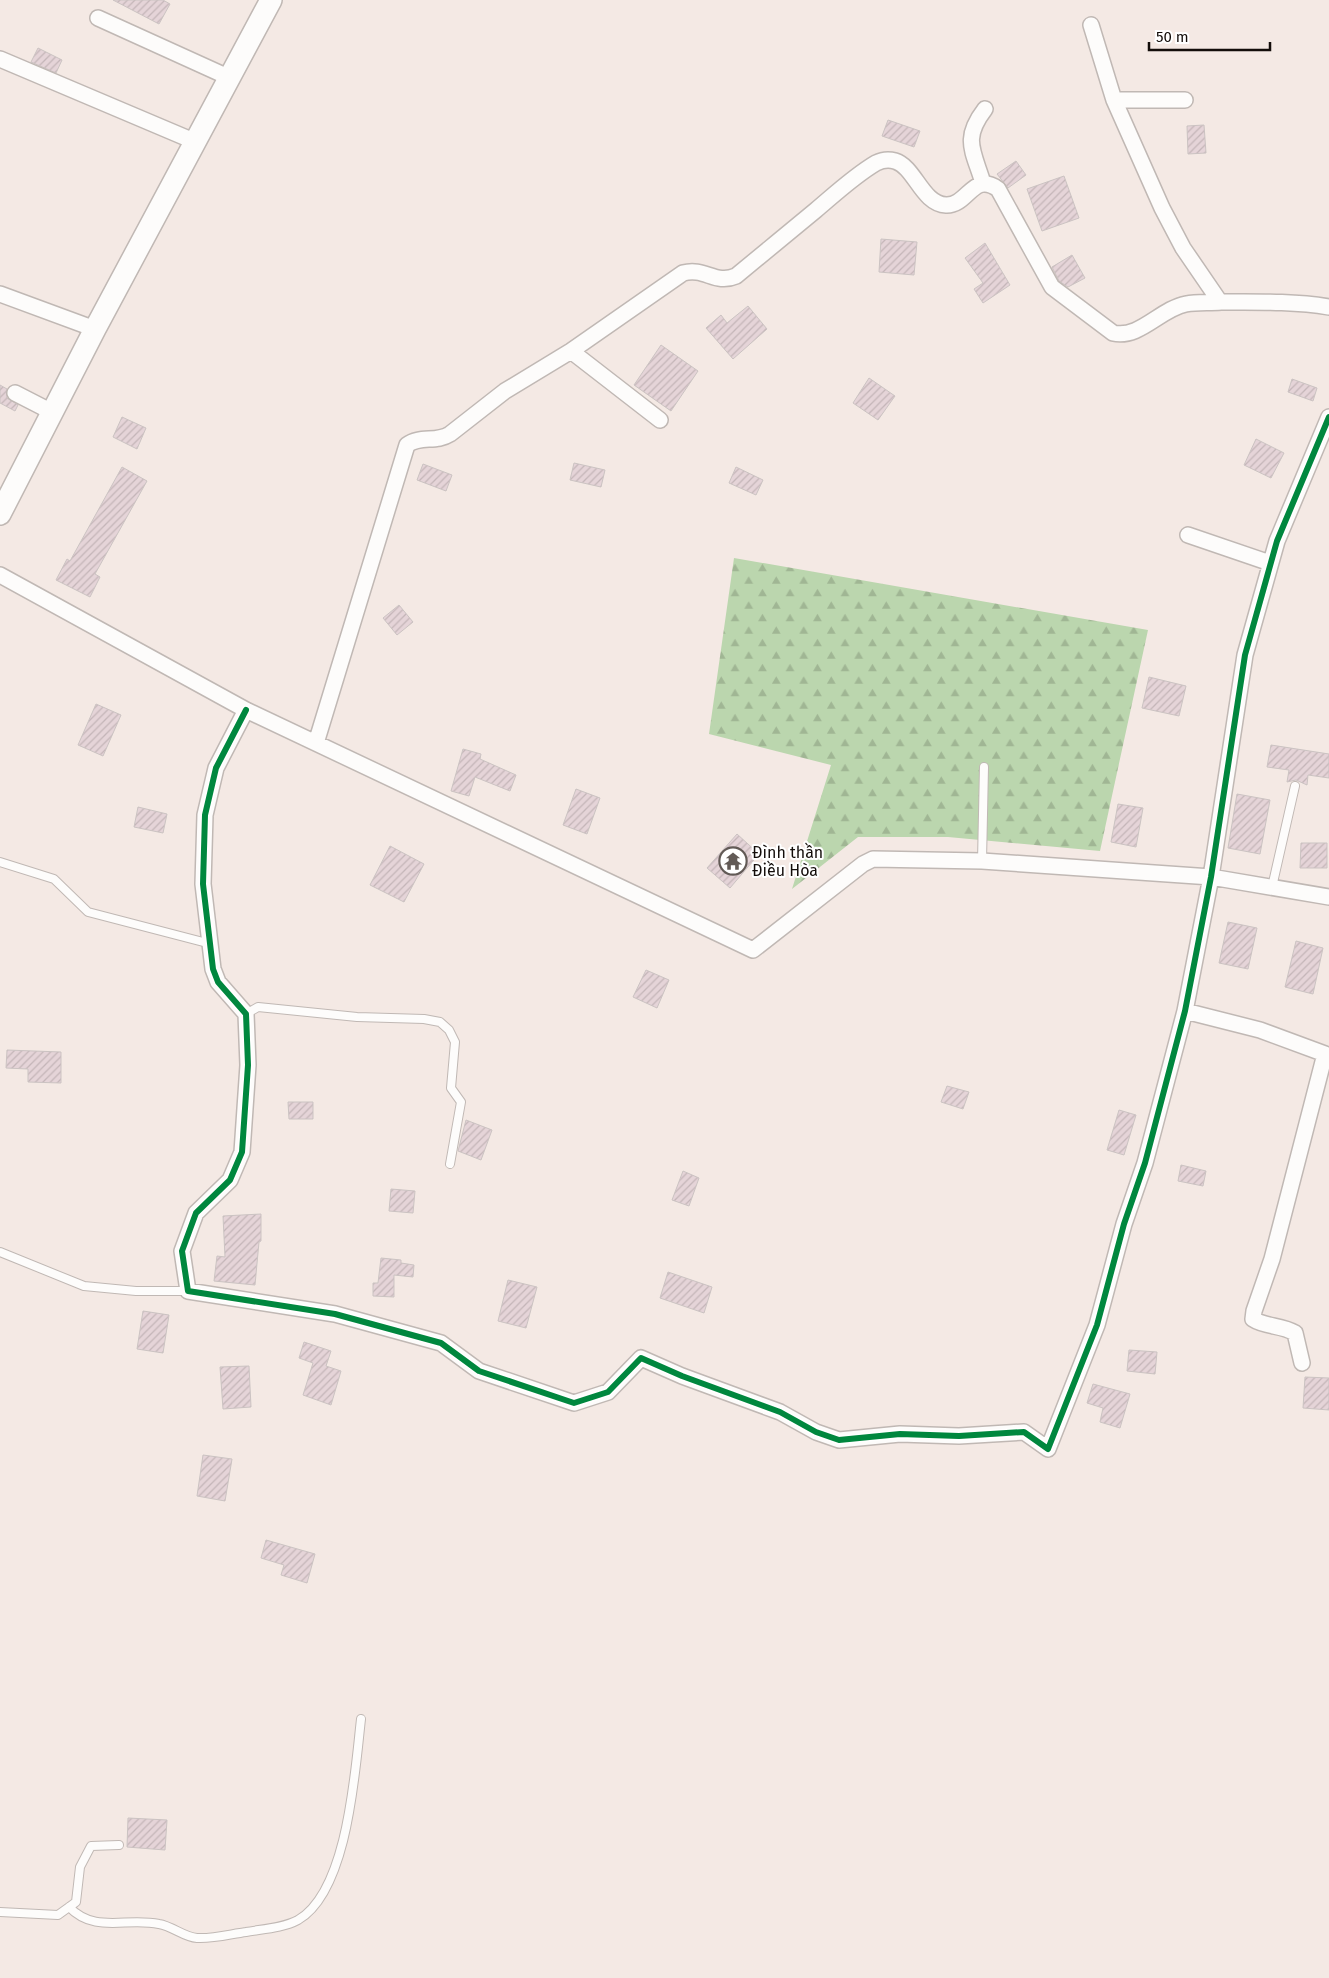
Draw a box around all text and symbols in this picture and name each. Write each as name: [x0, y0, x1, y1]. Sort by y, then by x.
scale bar: [1149, 20, 1270, 52]
text: 50 m: [1156, 28, 1189, 46]
place label: Đình thần Điều Hòa: [752, 842, 823, 880]
temple icon: Đình thần Điều Hòa: [718, 846, 748, 876]

